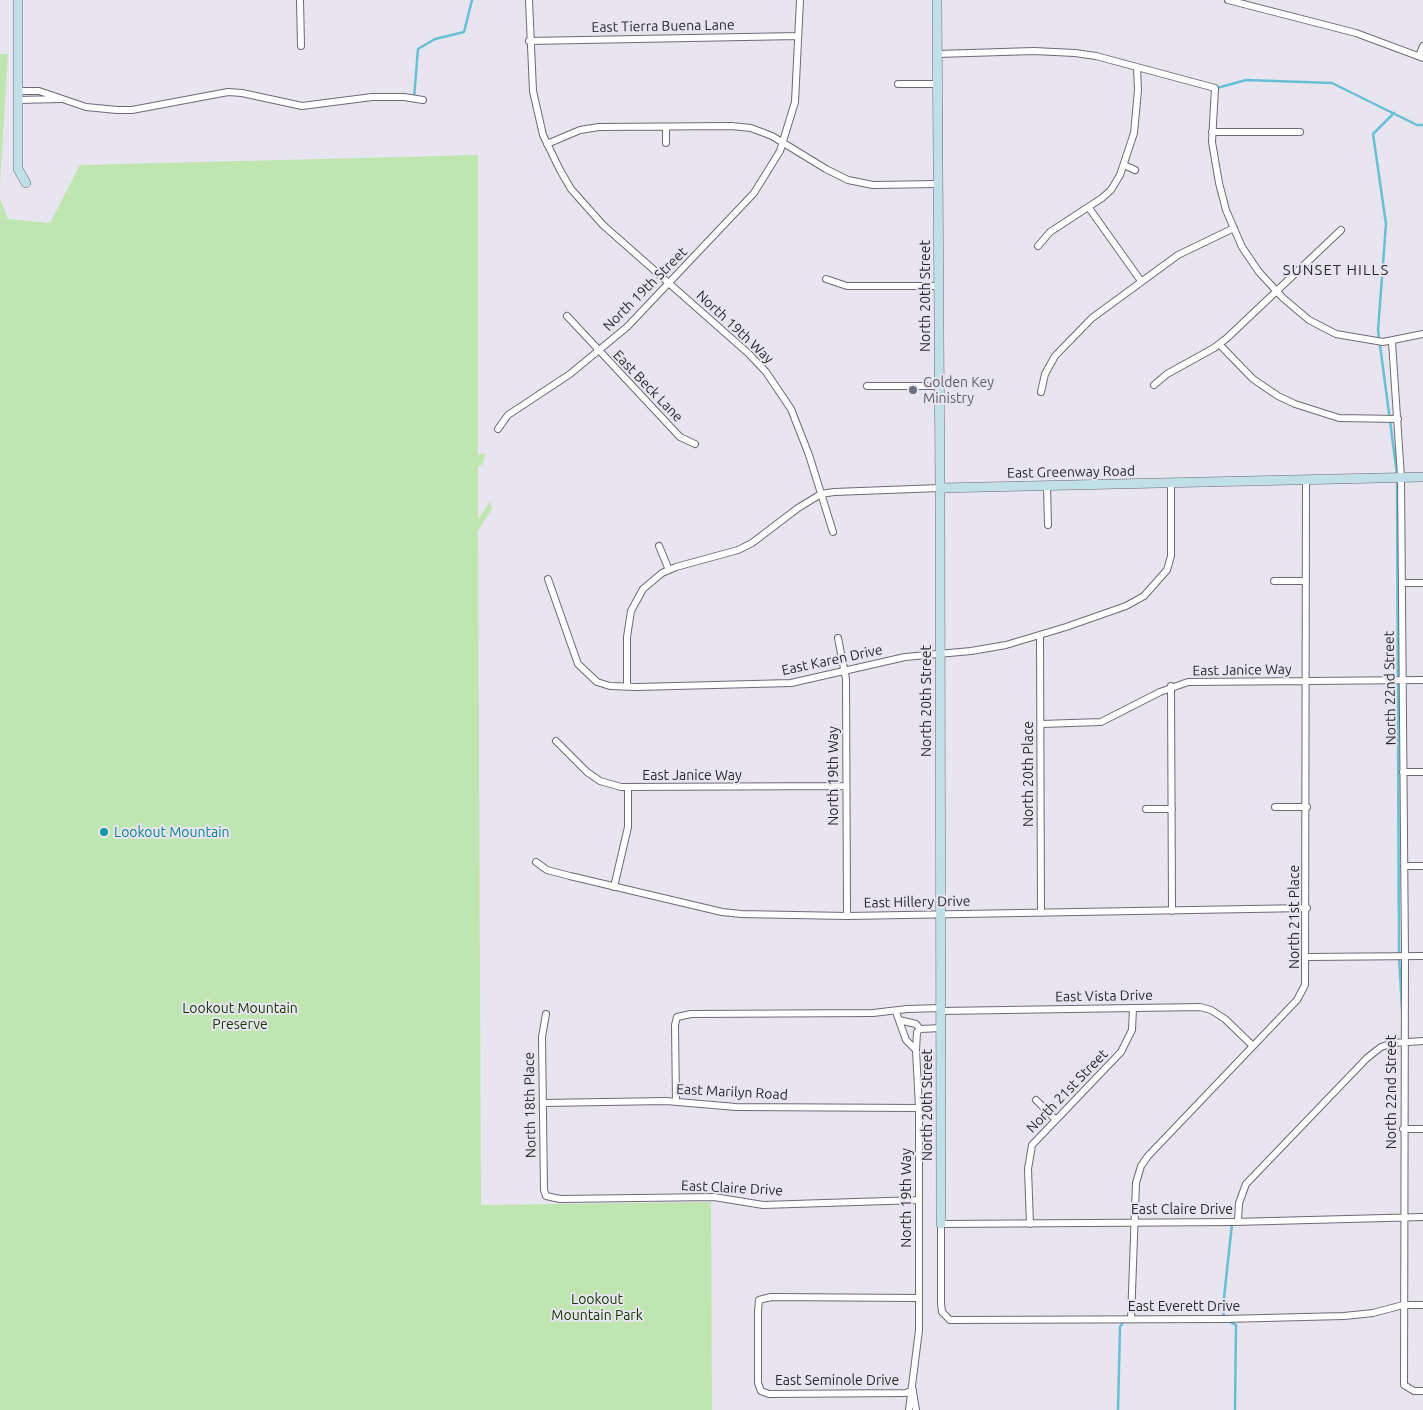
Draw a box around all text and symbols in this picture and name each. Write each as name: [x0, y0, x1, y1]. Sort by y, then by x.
street label: East Tierra Buena Lane: [591, 16, 735, 36]
street label: North 20th Street: [917, 240, 933, 352]
street label: North 19th Street: [600, 244, 690, 334]
district label: SUNSET HILLS: [1281, 261, 1391, 279]
street label: North 19th Way: [693, 287, 777, 367]
street label: East Beck Lane: [610, 347, 686, 425]
place label: Golden Key Ministry: [923, 374, 994, 407]
marker: Golden Key Ministry: [907, 384, 919, 396]
street label: East Greenway Road: [1007, 462, 1135, 482]
street label: North 22nd Street: [1381, 631, 1399, 745]
street label: East Karen Drive: [780, 641, 884, 679]
street label: North 20th Street: [918, 645, 934, 757]
street label: East Janice Way: [1192, 661, 1292, 679]
street label: North 20th Place: [1020, 721, 1036, 827]
street label: North 19th Way: [825, 726, 841, 826]
street label: East Janice Way: [642, 767, 742, 783]
place label: Lookout Mountain: [114, 824, 230, 840]
marker: Lookout Mountain: [98, 826, 110, 838]
street label: North 21st Place: [1286, 865, 1302, 969]
street label: East Hillery Drive: [864, 893, 970, 911]
street label: East Vista Drive: [1055, 987, 1153, 1005]
park label: Lookout Mountain Preserve: [182, 1000, 298, 1032]
street label: North 22nd Street: [1383, 1035, 1399, 1149]
street label: North 21st Street: [1023, 1046, 1111, 1136]
street label: North 20th Street: [919, 1049, 935, 1161]
street label: North 18th Place: [521, 1052, 539, 1158]
street label: East Marilyn Road: [676, 1081, 788, 1103]
street label: North 19th Way: [898, 1148, 914, 1248]
street label: East Claire Drive: [681, 1177, 783, 1199]
street label: East Claire Drive: [1131, 1201, 1233, 1217]
park label: Lookout Mountain Park: [551, 1291, 643, 1324]
street label: East Everett Drive: [1128, 1298, 1240, 1314]
street label: East Seminole Drive: [775, 1372, 899, 1388]

